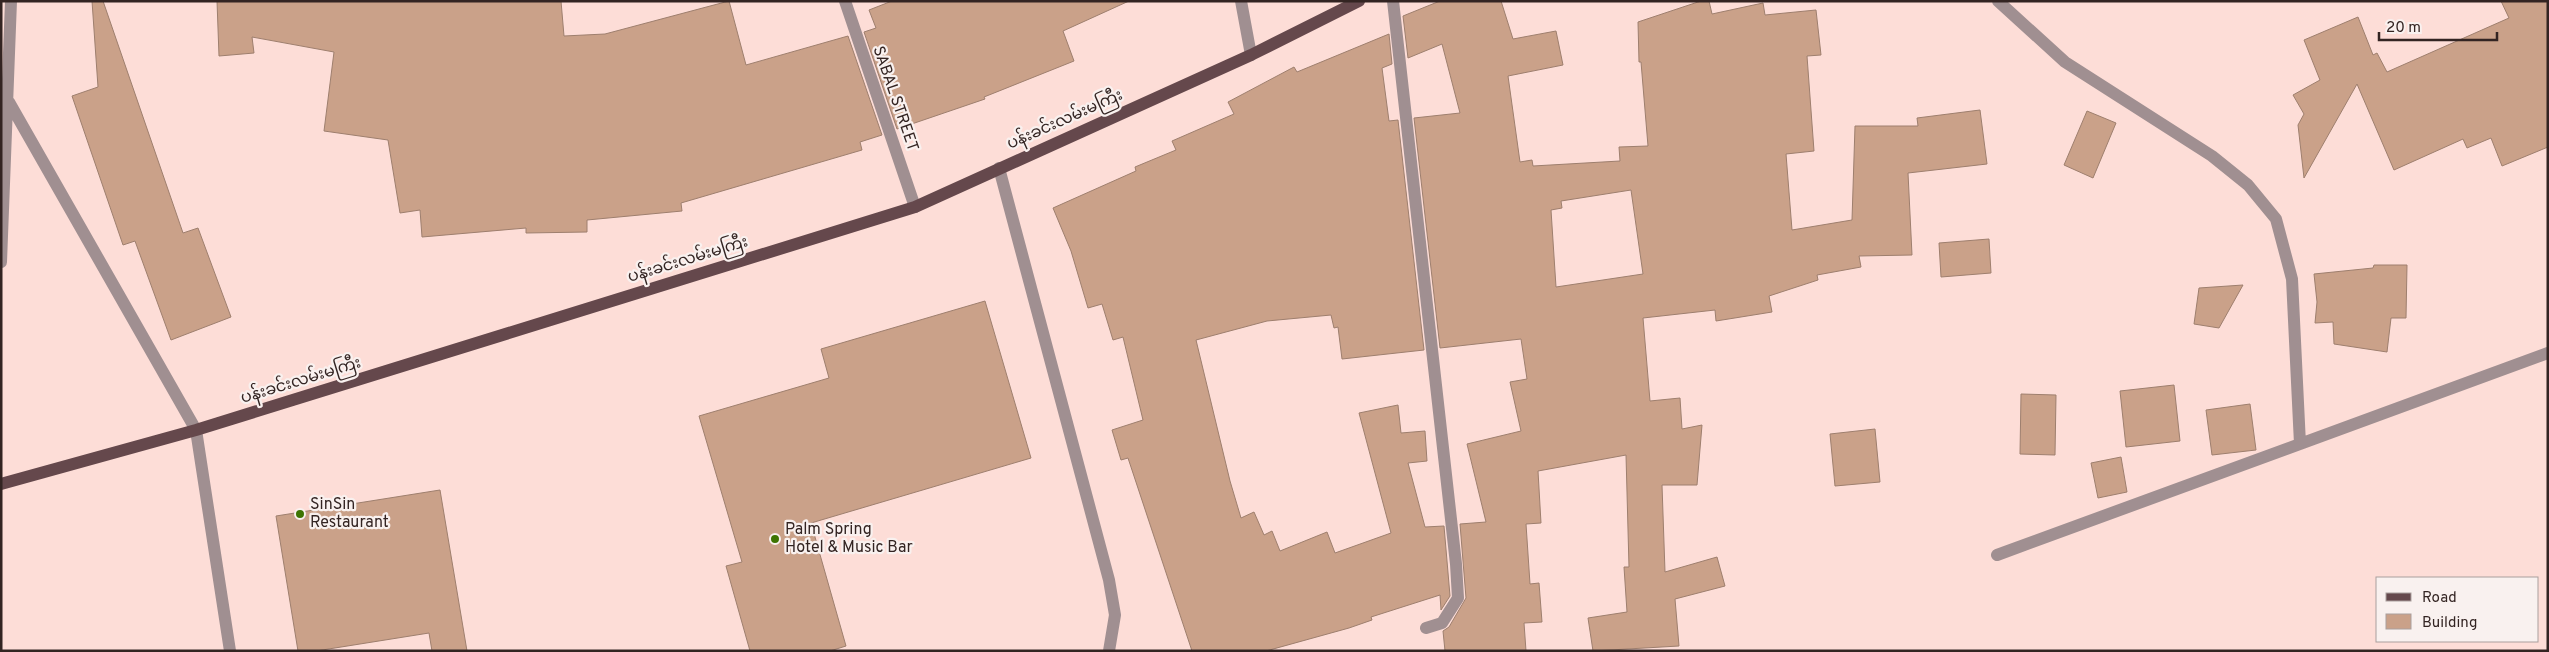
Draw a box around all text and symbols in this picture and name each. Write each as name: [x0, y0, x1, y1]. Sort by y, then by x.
scale bar: [2379, 10, 2496, 42]
text: 20 m: [2386, 19, 2421, 38]
street label: SABAL STREET: [868, 44, 922, 154]
street label: ပန်းခင်းလမ်းမကြီး: [1003, 83, 1127, 156]
street label: ပန်းခင်းလမ်းမကြီး: [625, 229, 751, 290]
street label: ပန်းခင်းလမ်းမကြီး: [238, 350, 364, 411]
place label: SinSin Restaurant: [310, 495, 389, 533]
marker: SinSin Restaurant: [294, 508, 306, 520]
place label: Palm Spring Hotel & Music Bar: [785, 520, 913, 558]
marker: Palm Spring Hotel & Music Bar: [769, 533, 781, 545]
legend: [2376, 577, 2539, 642]
text: Road: [2422, 589, 2457, 608]
text: Building: [2422, 614, 2477, 633]

